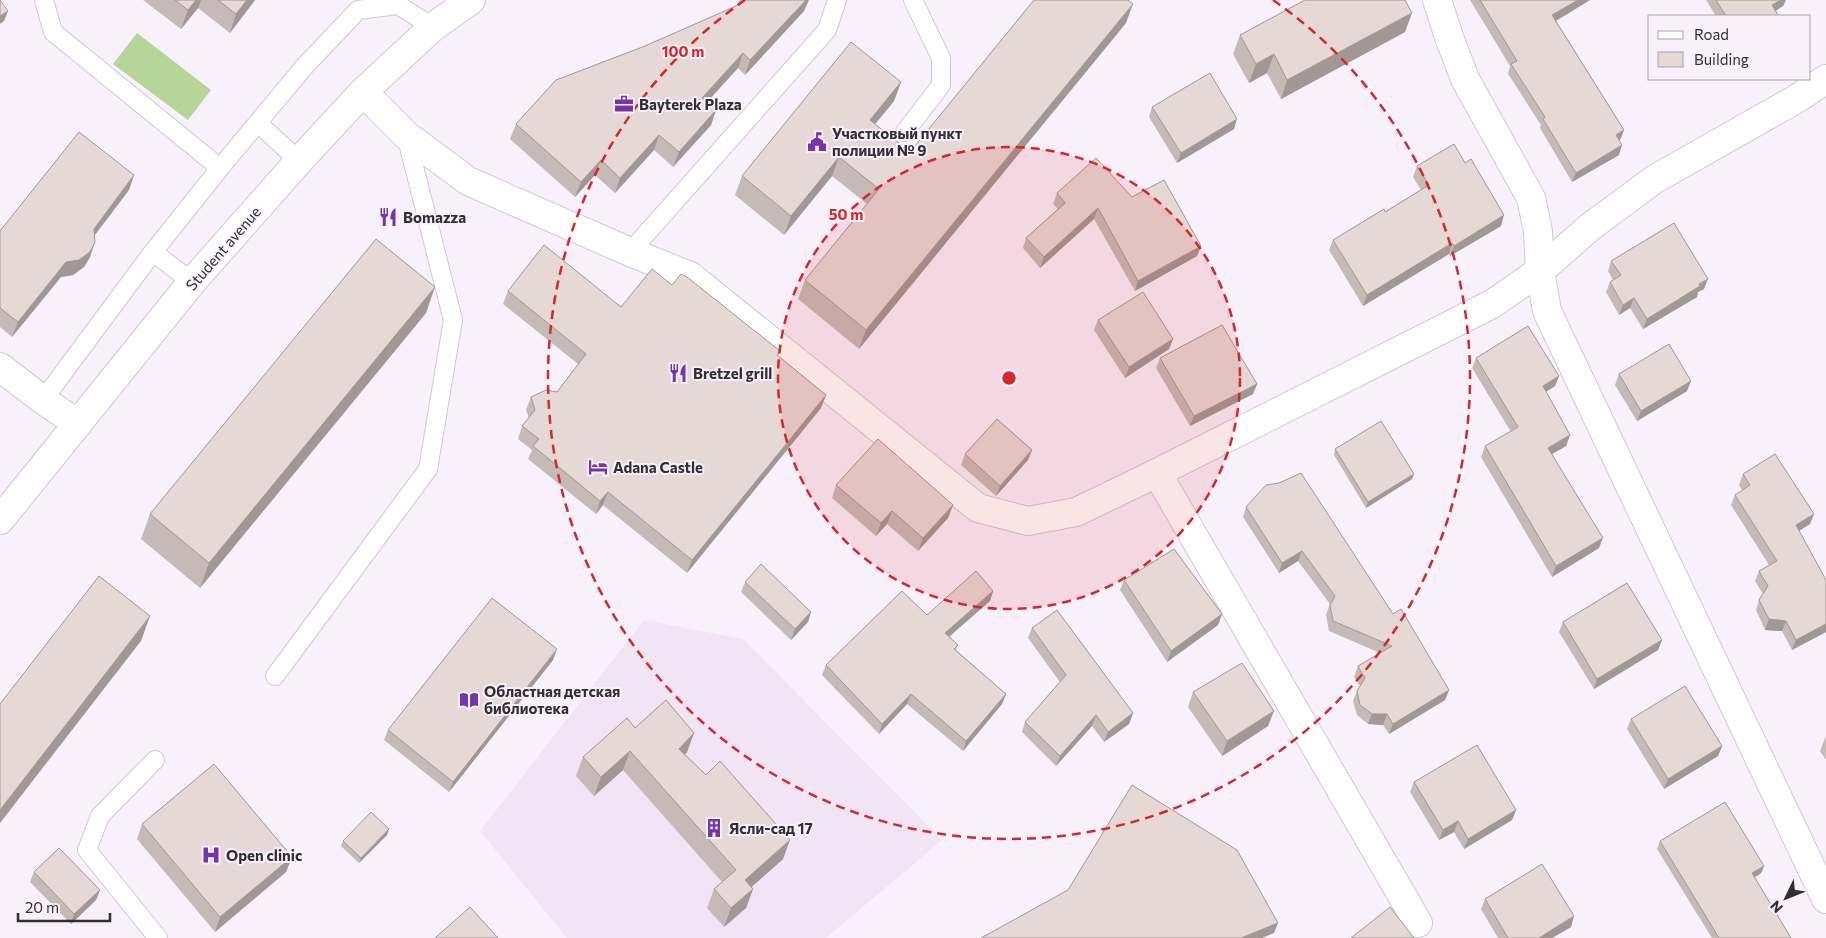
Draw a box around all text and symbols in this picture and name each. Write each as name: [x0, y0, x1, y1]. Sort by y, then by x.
legend: [1648, 15, 1811, 80]
text: Road: [1694, 25, 1729, 43]
text: 100 m: [662, 42, 704, 60]
text: Building: [1694, 50, 1749, 68]
office icon: Bayterek Plaza: [613, 93, 635, 115]
place label: Bayterek Plaza: [639, 95, 742, 113]
place label: Участковый пункт полиции № 9: [832, 124, 962, 159]
public building icon: Участковый пункт полиции № 9: [806, 131, 828, 153]
street label: Student avenue: [182, 202, 264, 294]
text: 50 m: [829, 205, 863, 223]
restaurant icon: Bomazza: [377, 206, 399, 228]
place label: Bomazza: [403, 208, 466, 226]
restaurant icon: Bretzel grill: [667, 362, 689, 384]
place label: Bretzel grill: [693, 364, 772, 382]
centre of rings: [1000, 369, 1018, 387]
hotel icon: Adana Сastle: [587, 456, 609, 478]
place label: Adana Сastle: [613, 458, 703, 476]
place label: Областная детская библиотека: [484, 682, 620, 717]
library icon: Областная детская библиотека: [458, 689, 480, 711]
building icon: Ясли-сад 17: [703, 817, 725, 839]
place label: Ясли-сад 17: [729, 819, 813, 837]
hospital icon: Open clinic: [200, 844, 222, 866]
place label: Open clinic: [226, 846, 302, 864]
north arrow: [1761, 873, 1811, 923]
scale bar: [18, 890, 110, 922]
text: 20 m: [25, 898, 59, 916]
text: N: [1766, 898, 1786, 917]

